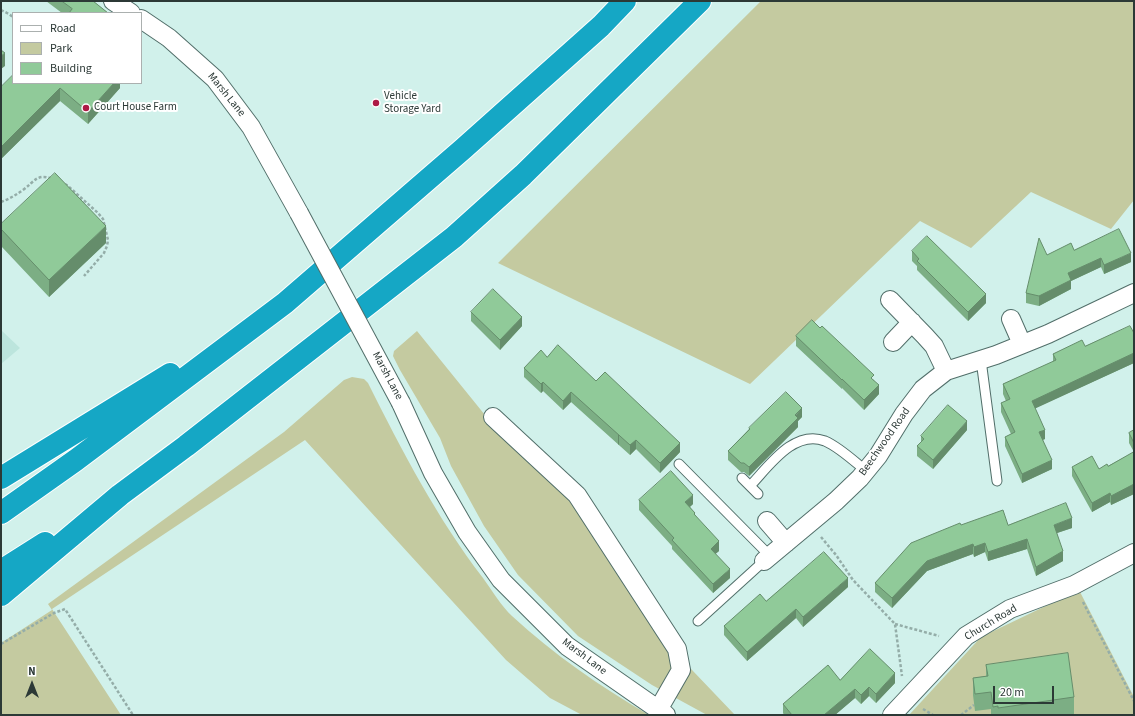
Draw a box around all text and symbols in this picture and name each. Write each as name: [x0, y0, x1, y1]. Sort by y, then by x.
legend: [12, 12, 142, 84]
text: Road: [50, 20, 76, 37]
text: Park: [50, 40, 72, 57]
text: Building: [50, 60, 92, 77]
street label: Marsh Lane: [204, 70, 248, 120]
place label: Vehicle Storage Yard: [384, 90, 441, 116]
marker: Vehicle Storage Yard: [371, 98, 381, 108]
place label: Court House Farm: [94, 101, 177, 115]
marker: Court House Farm: [81, 103, 91, 113]
street label: Marsh Lane: [369, 350, 405, 402]
street label: Beechwood Road: [857, 405, 913, 479]
street label: Church Road: [962, 602, 1020, 644]
street label: Marsh Lane: [559, 636, 609, 678]
north arrow: [12, 664, 52, 704]
text: N: [28, 664, 36, 679]
scale bar: [995, 678, 1056, 704]
text: 20 m: [1000, 684, 1024, 701]

